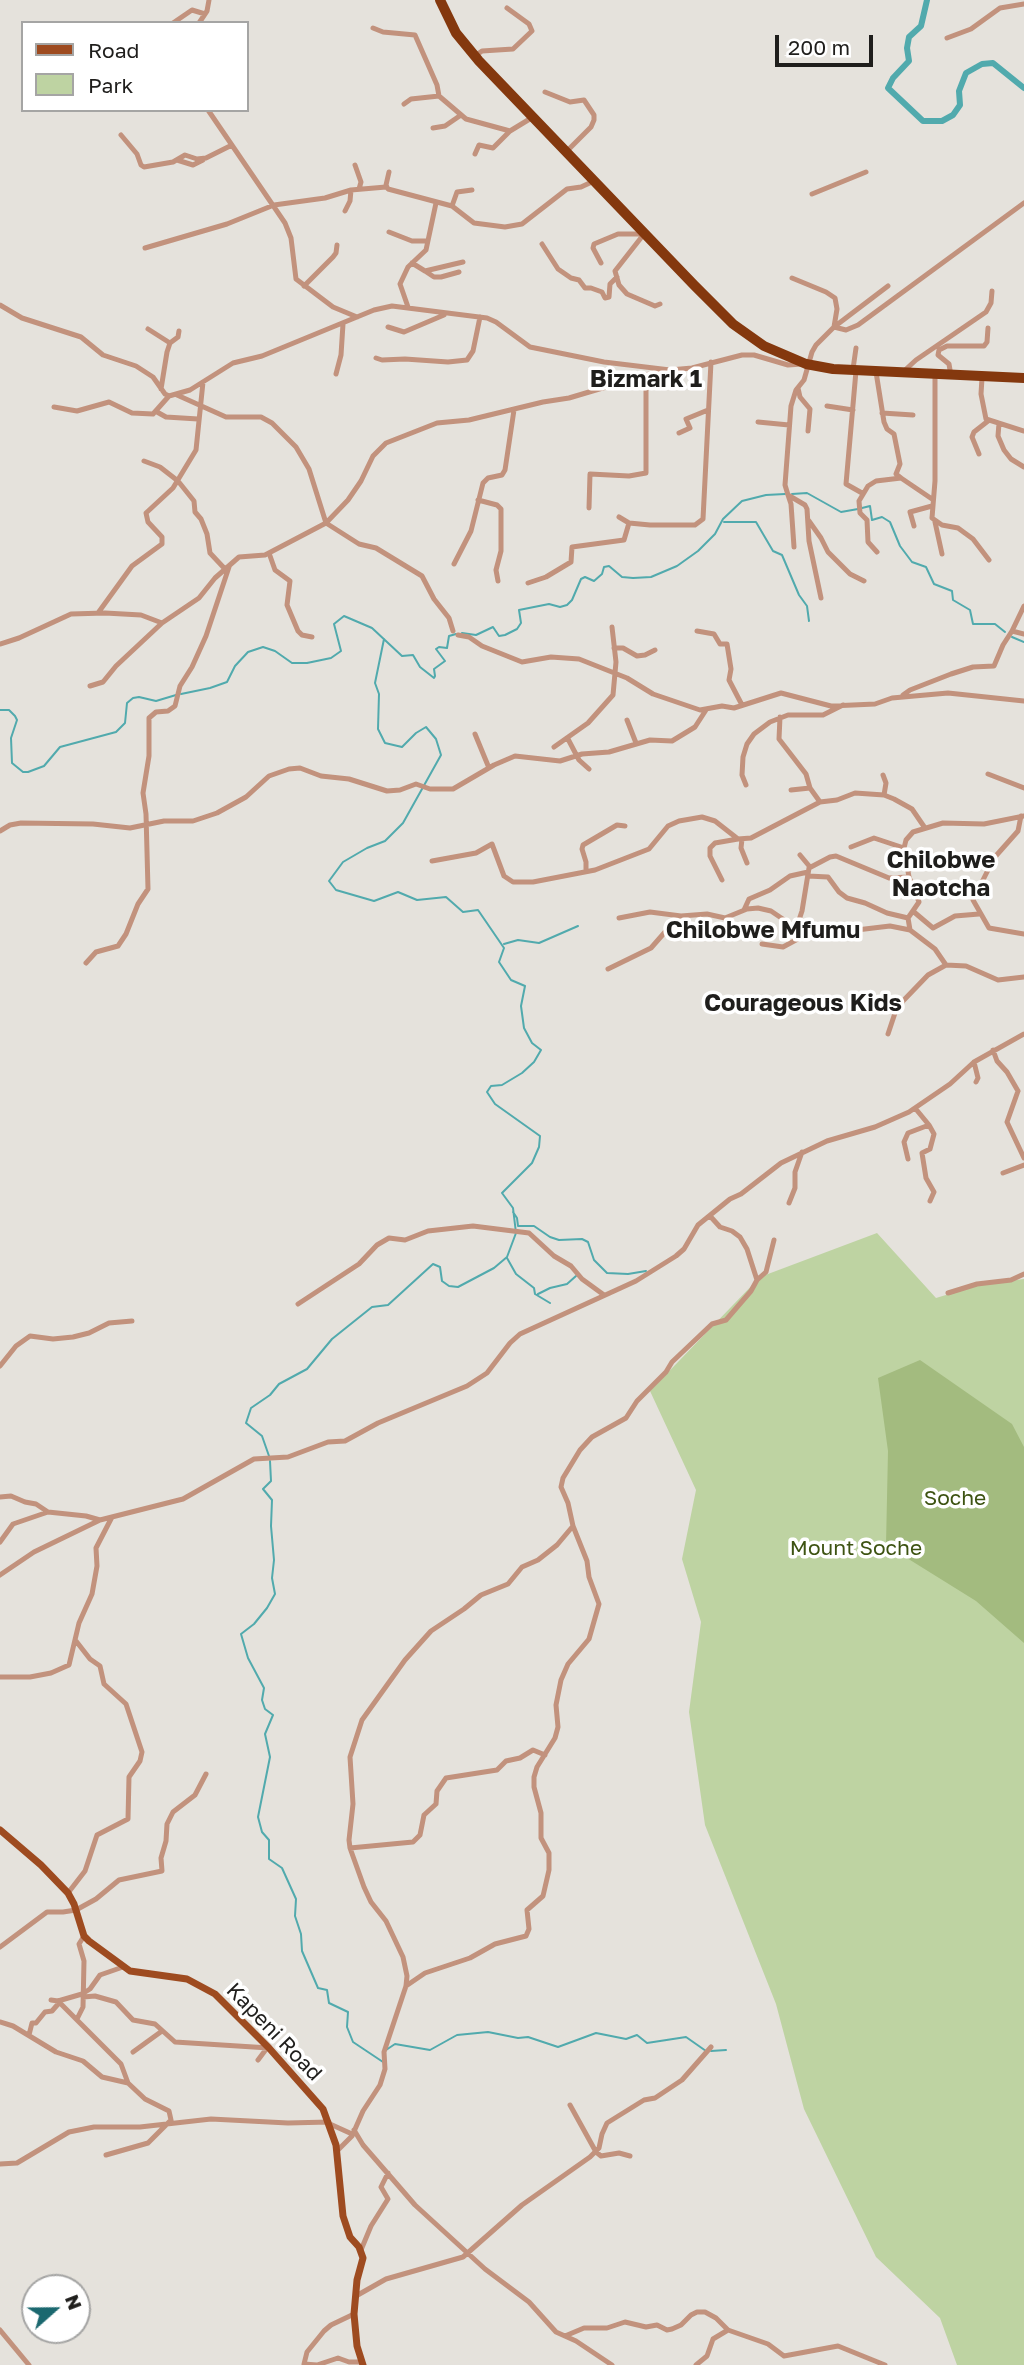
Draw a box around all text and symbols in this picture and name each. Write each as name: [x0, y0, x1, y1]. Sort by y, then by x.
legend: [21, 21, 248, 112]
scale bar: [779, 21, 877, 65]
text: 200 m: [788, 34, 850, 60]
text: Road: [88, 37, 139, 63]
text: Park: [88, 72, 133, 98]
district label: Bizmark 1: [590, 365, 702, 393]
district label: Chilobwe Naotcha: [886, 846, 996, 902]
district label: Chilobwe Mfumu: [666, 916, 860, 944]
district label: Courageous Kids: [704, 989, 902, 1017]
park label: Soche: [924, 1485, 986, 1511]
park label: Mount Soche: [790, 1535, 922, 1561]
street label: Kapeni Road: [221, 1978, 327, 2086]
north arrow: [21, 2274, 91, 2344]
text: N: [61, 2291, 88, 2313]

